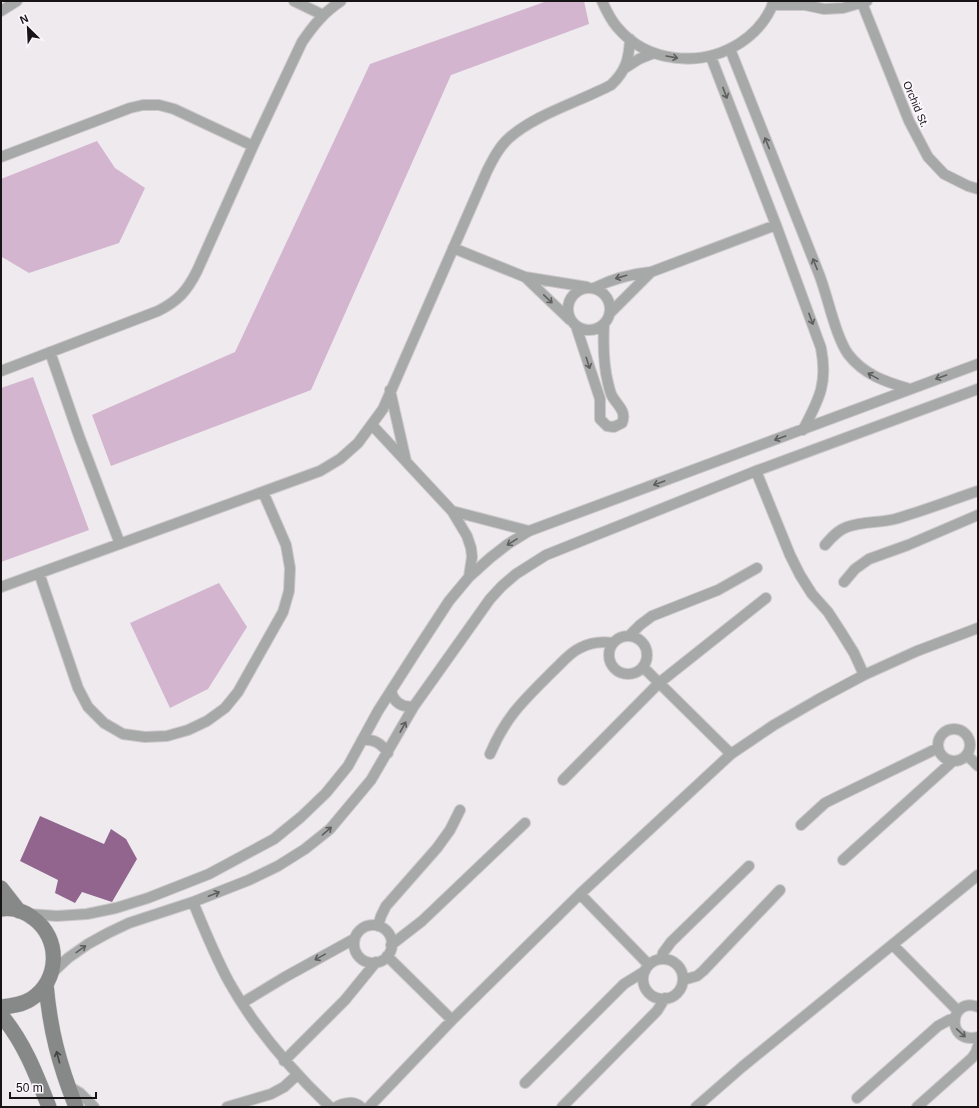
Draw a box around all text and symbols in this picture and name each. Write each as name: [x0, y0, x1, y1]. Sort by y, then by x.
north arrow: [8, 8, 48, 48]
text: N: [18, 12, 30, 26]
one-way arrow: [665, 54, 678, 62]
street label: Orchid St.: [901, 79, 931, 129]
one-way arrow: [721, 86, 729, 98]
one-way arrow: [762, 137, 770, 149]
one-way arrow: [810, 258, 818, 270]
one-way arrow: [615, 274, 628, 281]
one-way arrow: [543, 294, 553, 304]
one-way arrow: [807, 313, 815, 325]
one-way arrow: [585, 356, 592, 369]
one-way arrow: [868, 371, 880, 379]
one-way arrow: [936, 374, 948, 382]
one-way arrow: [775, 434, 787, 442]
one-way arrow: [653, 480, 665, 488]
one-way arrow: [507, 538, 518, 546]
one-way arrow: [399, 721, 407, 733]
one-way arrow: [321, 827, 332, 836]
one-way arrow: [207, 889, 219, 897]
one-way arrow: [75, 945, 86, 953]
one-way arrow: [314, 954, 326, 962]
one-way arrow: [956, 1028, 966, 1038]
one-way arrow: [54, 1051, 61, 1064]
scale bar: [10, 1074, 96, 1100]
text: 50 m: [16, 1081, 43, 1095]

